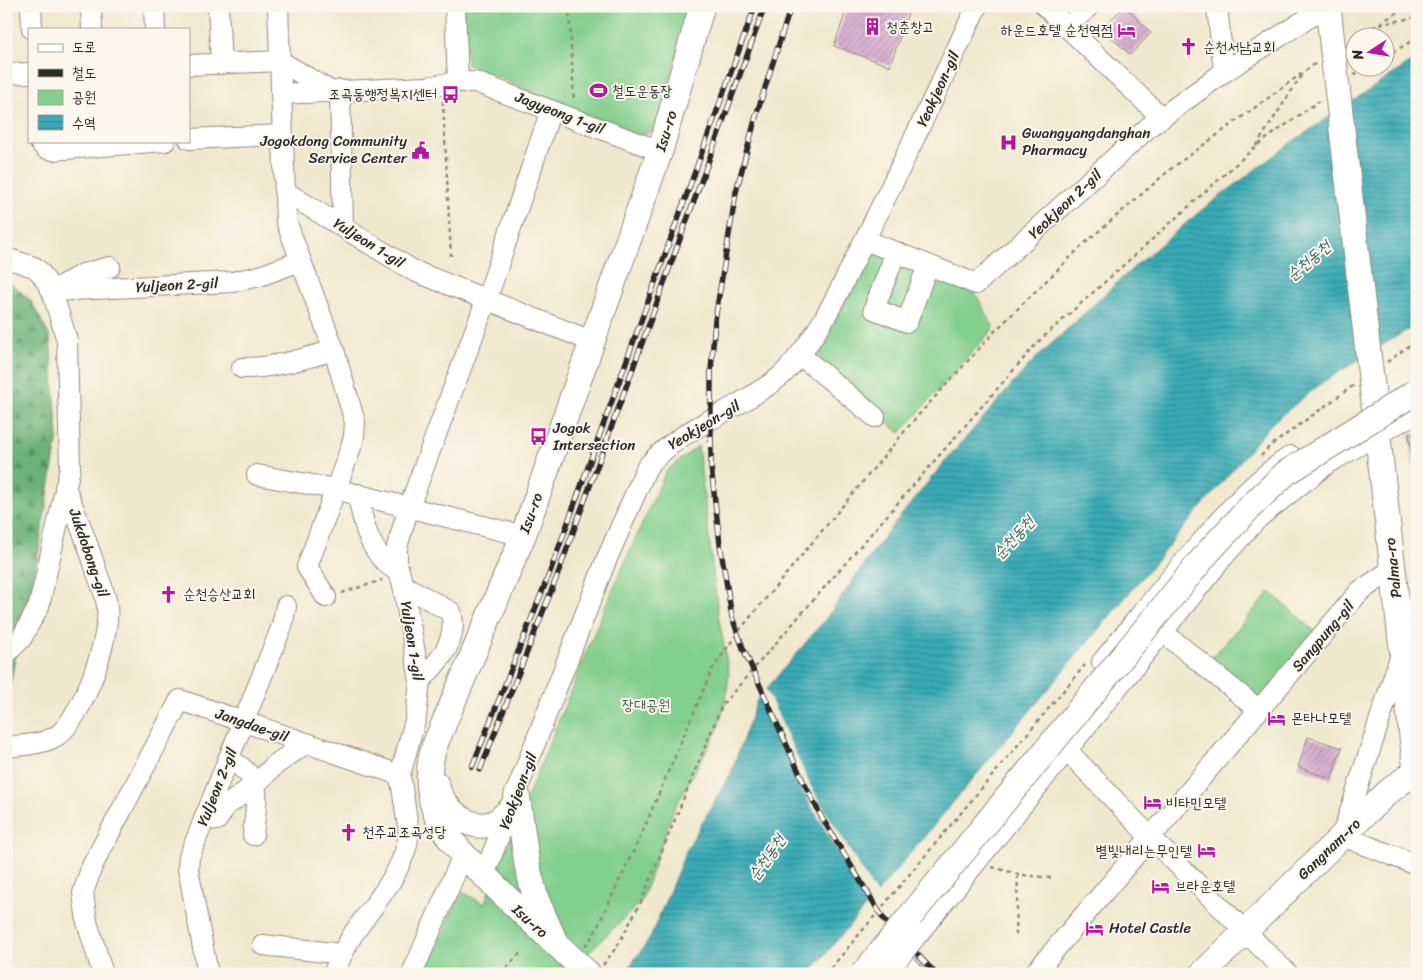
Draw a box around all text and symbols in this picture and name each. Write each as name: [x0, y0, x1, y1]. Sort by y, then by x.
place label: 청춘창고: [886, 14, 934, 40]
building icon: 청춘창고: [862, 17, 882, 37]
place label: 하운드호텔 순천역점: [1000, 17, 1113, 43]
hotel icon: 하운드호텔 순천역점: [1117, 20, 1137, 40]
legend: [28, 28, 190, 142]
north arrow: [1346, 28, 1396, 78]
text: 도로: [72, 34, 96, 60]
place label: 순천서남교회: [1203, 34, 1275, 60]
church icon: 순천서남교회: [1179, 37, 1199, 57]
street label: Yeokjeon-gil: [909, 46, 967, 131]
text: N: [1344, 47, 1371, 63]
text: 철도: [72, 60, 96, 86]
place label: 철도운동장: [612, 78, 672, 104]
place label: 조곡동행정복지센터: [328, 81, 437, 107]
sports icon: 철도운동장: [588, 81, 608, 101]
text: 공원: [72, 84, 96, 110]
bus stop icon: 조곡동행정복지센터: [441, 84, 461, 104]
street label: Jagyeong 1-gil: [510, 84, 609, 142]
street label: Isu-ro: [647, 107, 685, 156]
text: 수역: [72, 110, 96, 136]
place label: Gwangyangdanghan Pharmacy: [1022, 120, 1150, 163]
place label: Jogokdong Community Service Center: [259, 128, 408, 171]
hospital icon: Gwangyangdanghan Pharmacy: [998, 132, 1018, 152]
public building icon: Jogokdong Community Service Center: [411, 140, 431, 160]
street label: Yeokjeon 2-gil: [1022, 162, 1109, 245]
street label: Yuljeon 1-gil: [328, 211, 411, 276]
water label: 순천동천: [1279, 231, 1339, 288]
street label: Yuljeon 2-gil: [135, 270, 220, 300]
street label: Yeokjeon-gil: [663, 393, 746, 457]
place label: Jogok Intersection: [552, 415, 635, 458]
bus stop icon: Jogok Intersection: [529, 427, 549, 447]
street label: Isu-ro: [511, 489, 550, 538]
street label: Jukdobong-gil: [61, 504, 117, 602]
water label: 순천동천: [985, 507, 1043, 566]
street label: Palma-ro: [1377, 536, 1409, 599]
place label: 순천승산교회: [183, 581, 255, 607]
church icon: 순천승산교회: [159, 584, 179, 604]
street label: Sangpung-gil: [1285, 594, 1361, 678]
street label: Yuljeon 1-gil: [393, 599, 431, 683]
park label: 장대공원: [622, 692, 670, 718]
street label: Jangdae-gil: [211, 700, 293, 750]
place label: 몬타나모텔: [1291, 705, 1351, 731]
hotel icon: 몬타나모텔: [1267, 708, 1287, 728]
street label: Yuljeon 2-gil: [189, 743, 245, 830]
street label: Yeokjeon-gil: [491, 748, 545, 833]
place label: 비타민모텔: [1166, 790, 1226, 816]
hotel icon: 비타민모텔: [1142, 793, 1162, 813]
street label: Gangnam-ro: [1291, 811, 1367, 886]
place label: 천주교조곡성당: [362, 819, 447, 845]
church icon: 천주교조곡성당: [338, 822, 358, 842]
water label: 순천동천: [740, 826, 794, 887]
place label: 별빛내리는무인텔: [1095, 838, 1192, 864]
hotel icon: 별빛내리는무인텔: [1196, 841, 1216, 861]
place label: 브라운호텔: [1175, 873, 1235, 899]
hotel icon: 브라운호텔: [1151, 876, 1171, 896]
street label: Isu-ro: [505, 897, 554, 945]
place label: Hotel Castle: [1109, 915, 1192, 941]
hotel icon: Hotel Castle: [1085, 918, 1105, 938]

